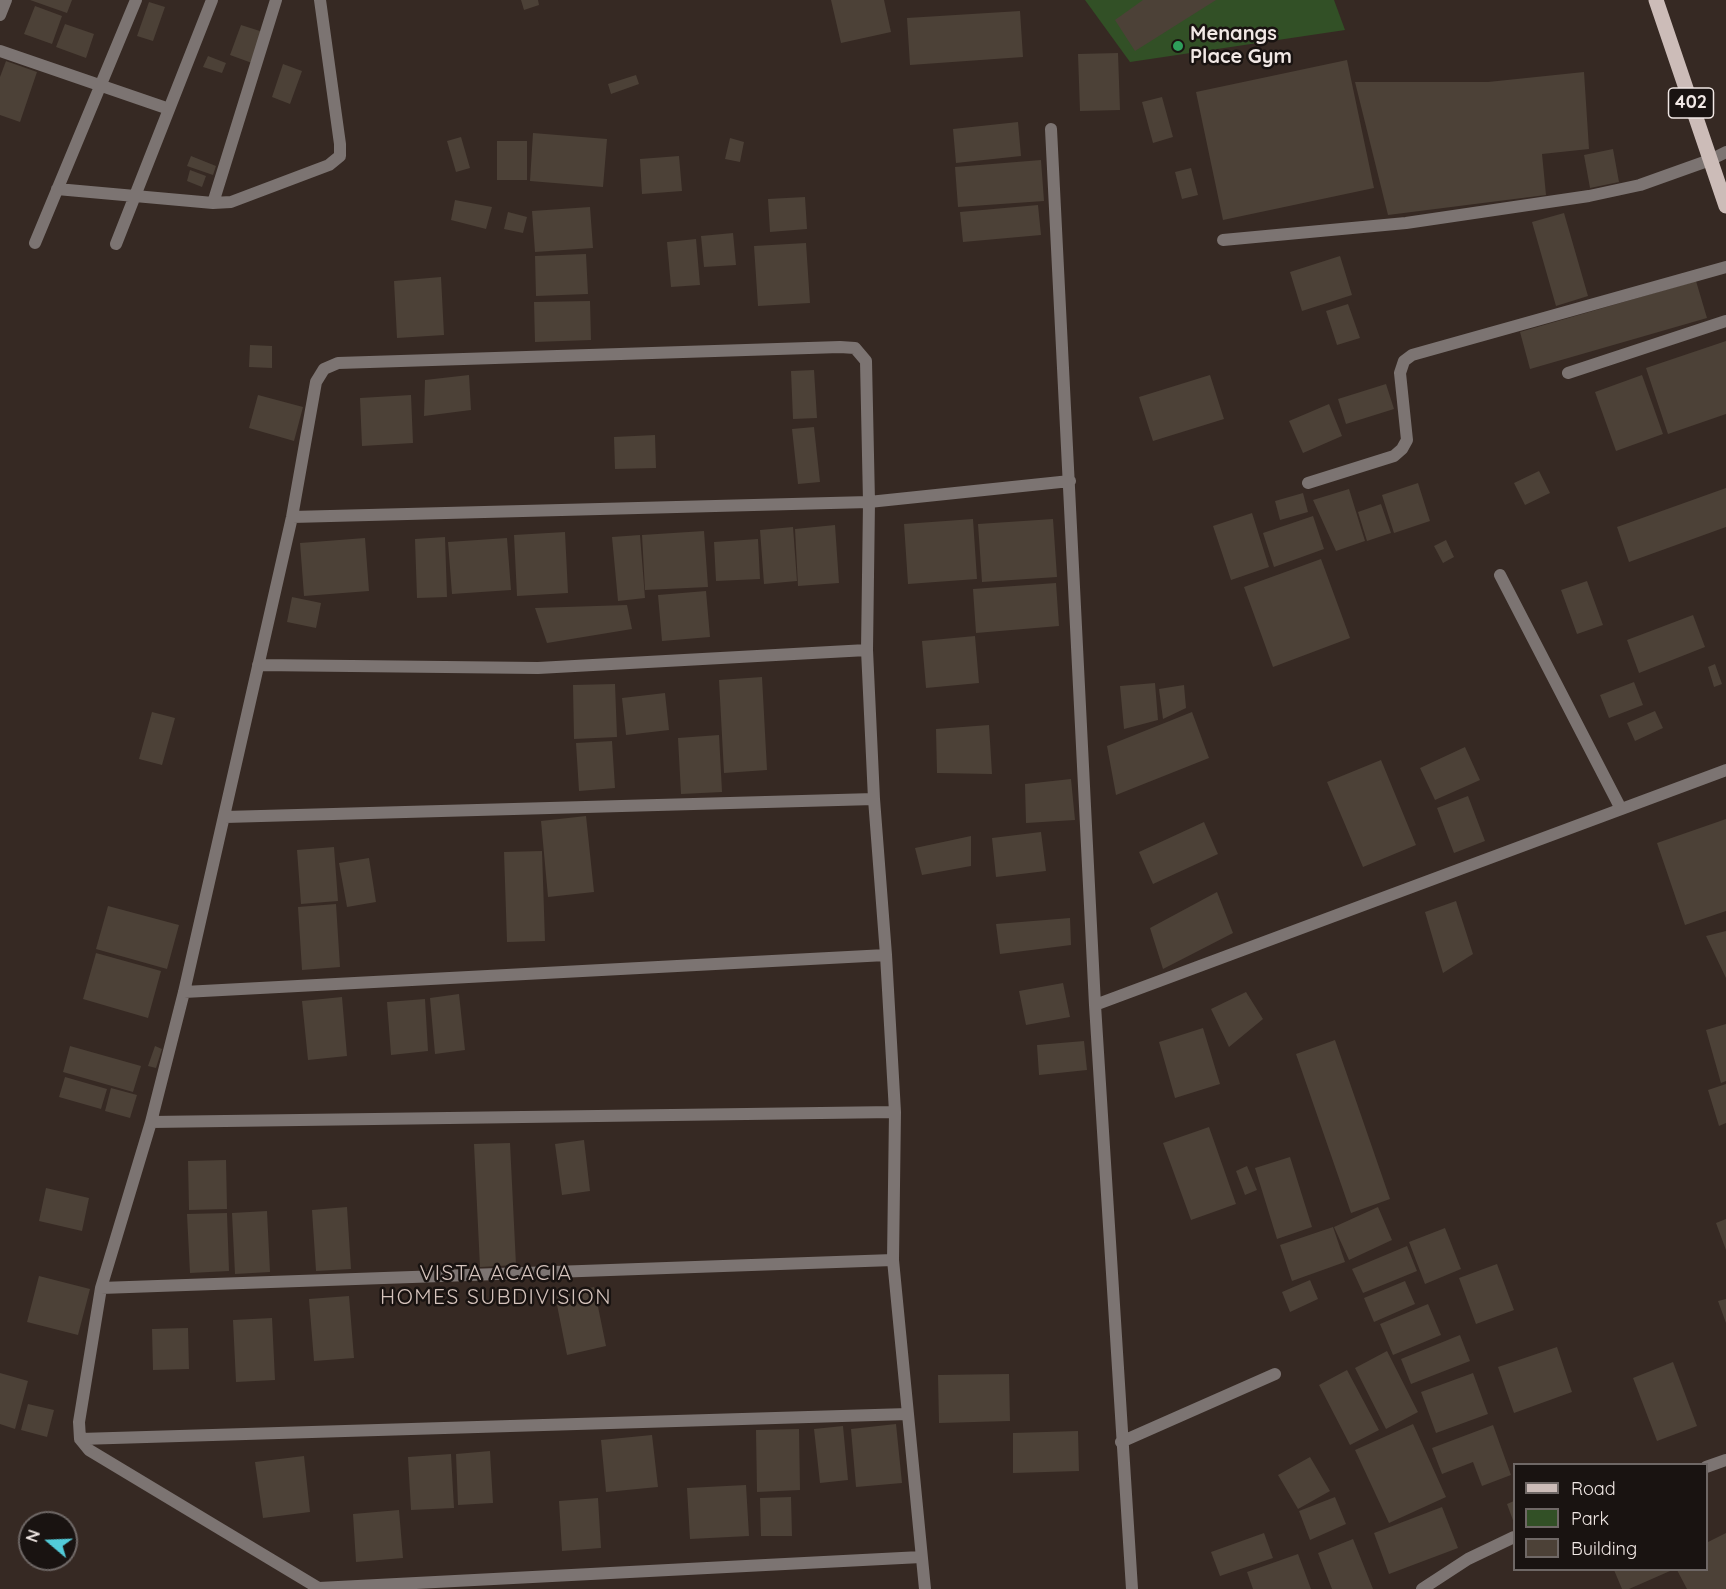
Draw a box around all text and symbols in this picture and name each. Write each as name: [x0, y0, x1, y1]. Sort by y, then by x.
place label: Menangs Place Gym: [1190, 22, 1292, 69]
marker: Menangs Place Gym: [1171, 39, 1185, 53]
road number: 402: [1668, 88, 1714, 118]
district label: VISTA ACACIA HOMES SUBDIVISION: [380, 1261, 612, 1311]
legend: [1513, 1463, 1708, 1571]
text: Road: [1571, 1477, 1616, 1500]
text: Park: [1571, 1507, 1609, 1530]
north arrow: [18, 1511, 78, 1571]
text: N: [21, 1527, 44, 1545]
text: Building: [1571, 1537, 1637, 1560]

